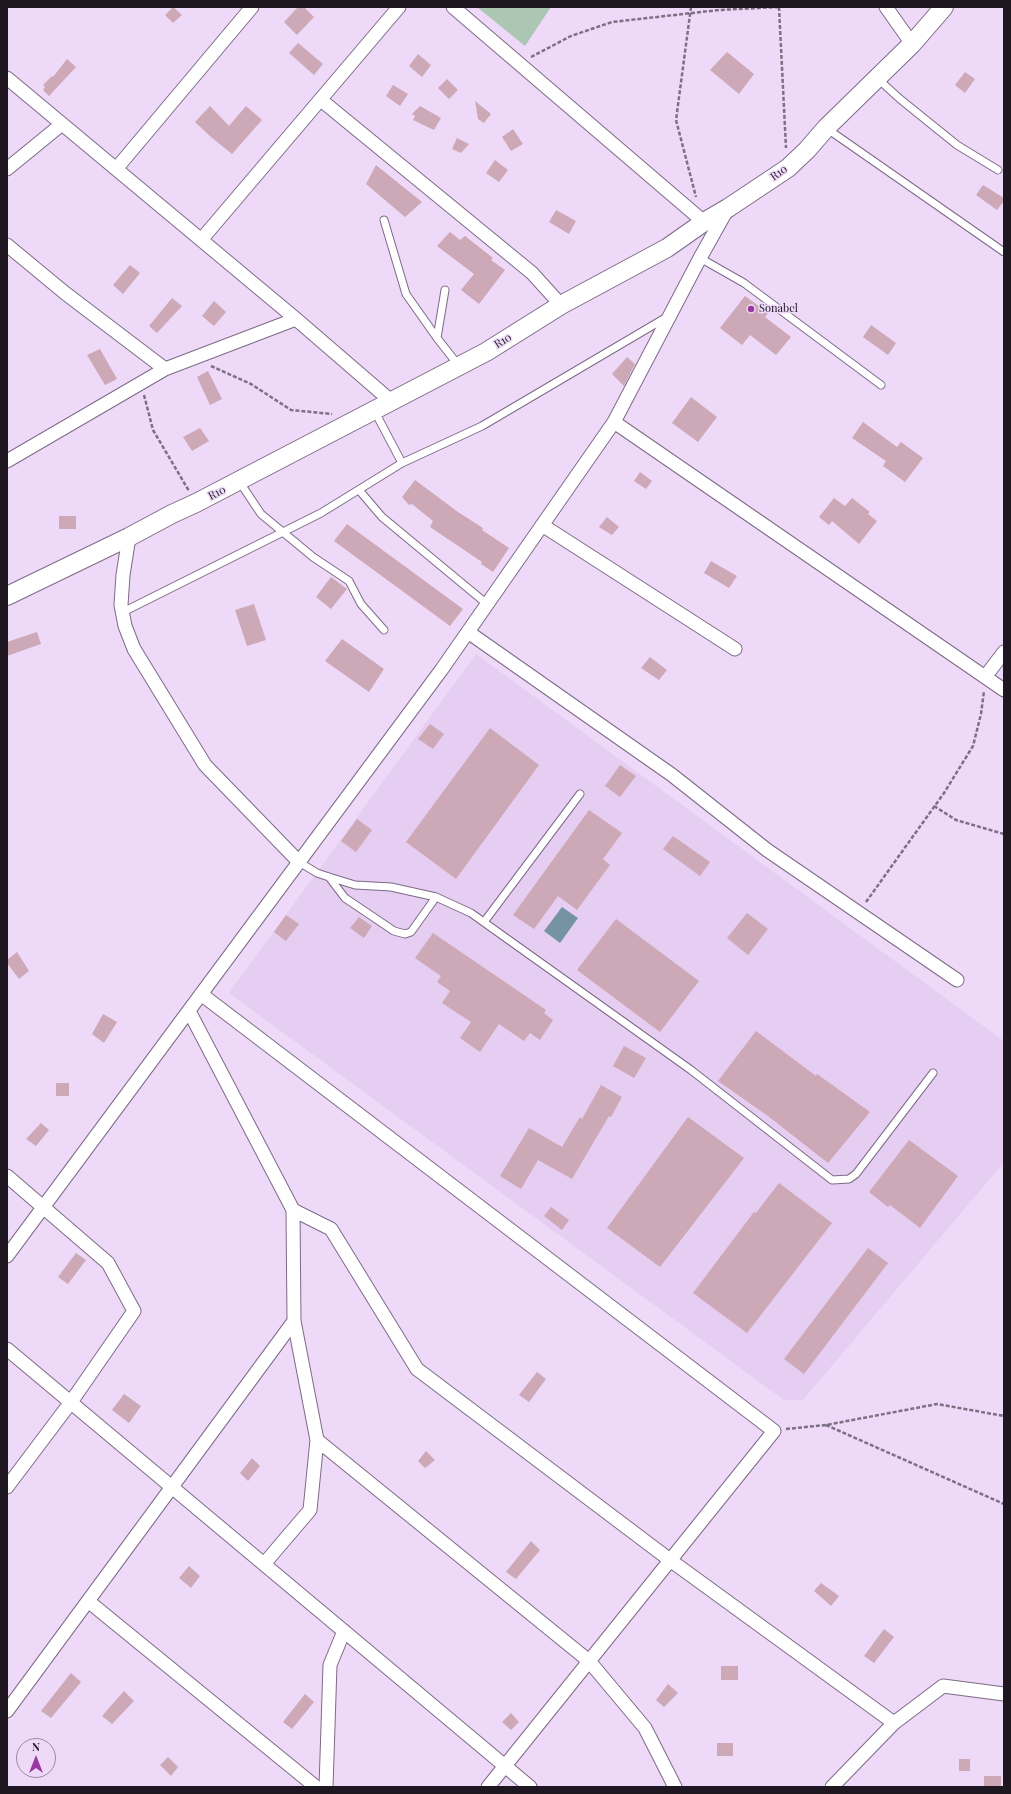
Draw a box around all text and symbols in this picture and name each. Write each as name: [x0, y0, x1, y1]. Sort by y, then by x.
street label: R10: [768, 162, 790, 184]
place label: Sonabel: [759, 302, 798, 316]
marker: Sonabel: [746, 304, 756, 314]
street label: R10: [492, 331, 514, 351]
street label: R10: [206, 483, 228, 503]
north arrow: [16, 1738, 56, 1778]
text: N: [32, 1739, 40, 1754]

